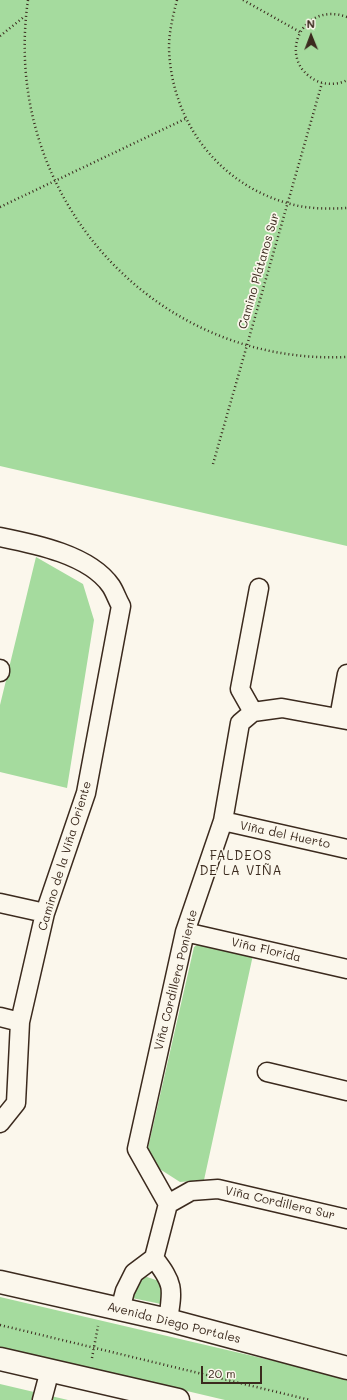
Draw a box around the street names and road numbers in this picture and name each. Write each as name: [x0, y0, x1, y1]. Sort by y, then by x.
street label: Camino Plátanos Sur: [236, 211, 282, 331]
street label: Camino de la Viña Oriente: [35, 780, 95, 932]
street label: Viña del Huerto: [238, 818, 332, 852]
street label: Viña Cordillera Poniente: [152, 908, 200, 1052]
street label: Viña Florida: [230, 935, 302, 965]
street label: Viña Cordillera Sur: [224, 1183, 336, 1223]
street label: Avenida Diego Portales: [106, 1299, 242, 1347]

